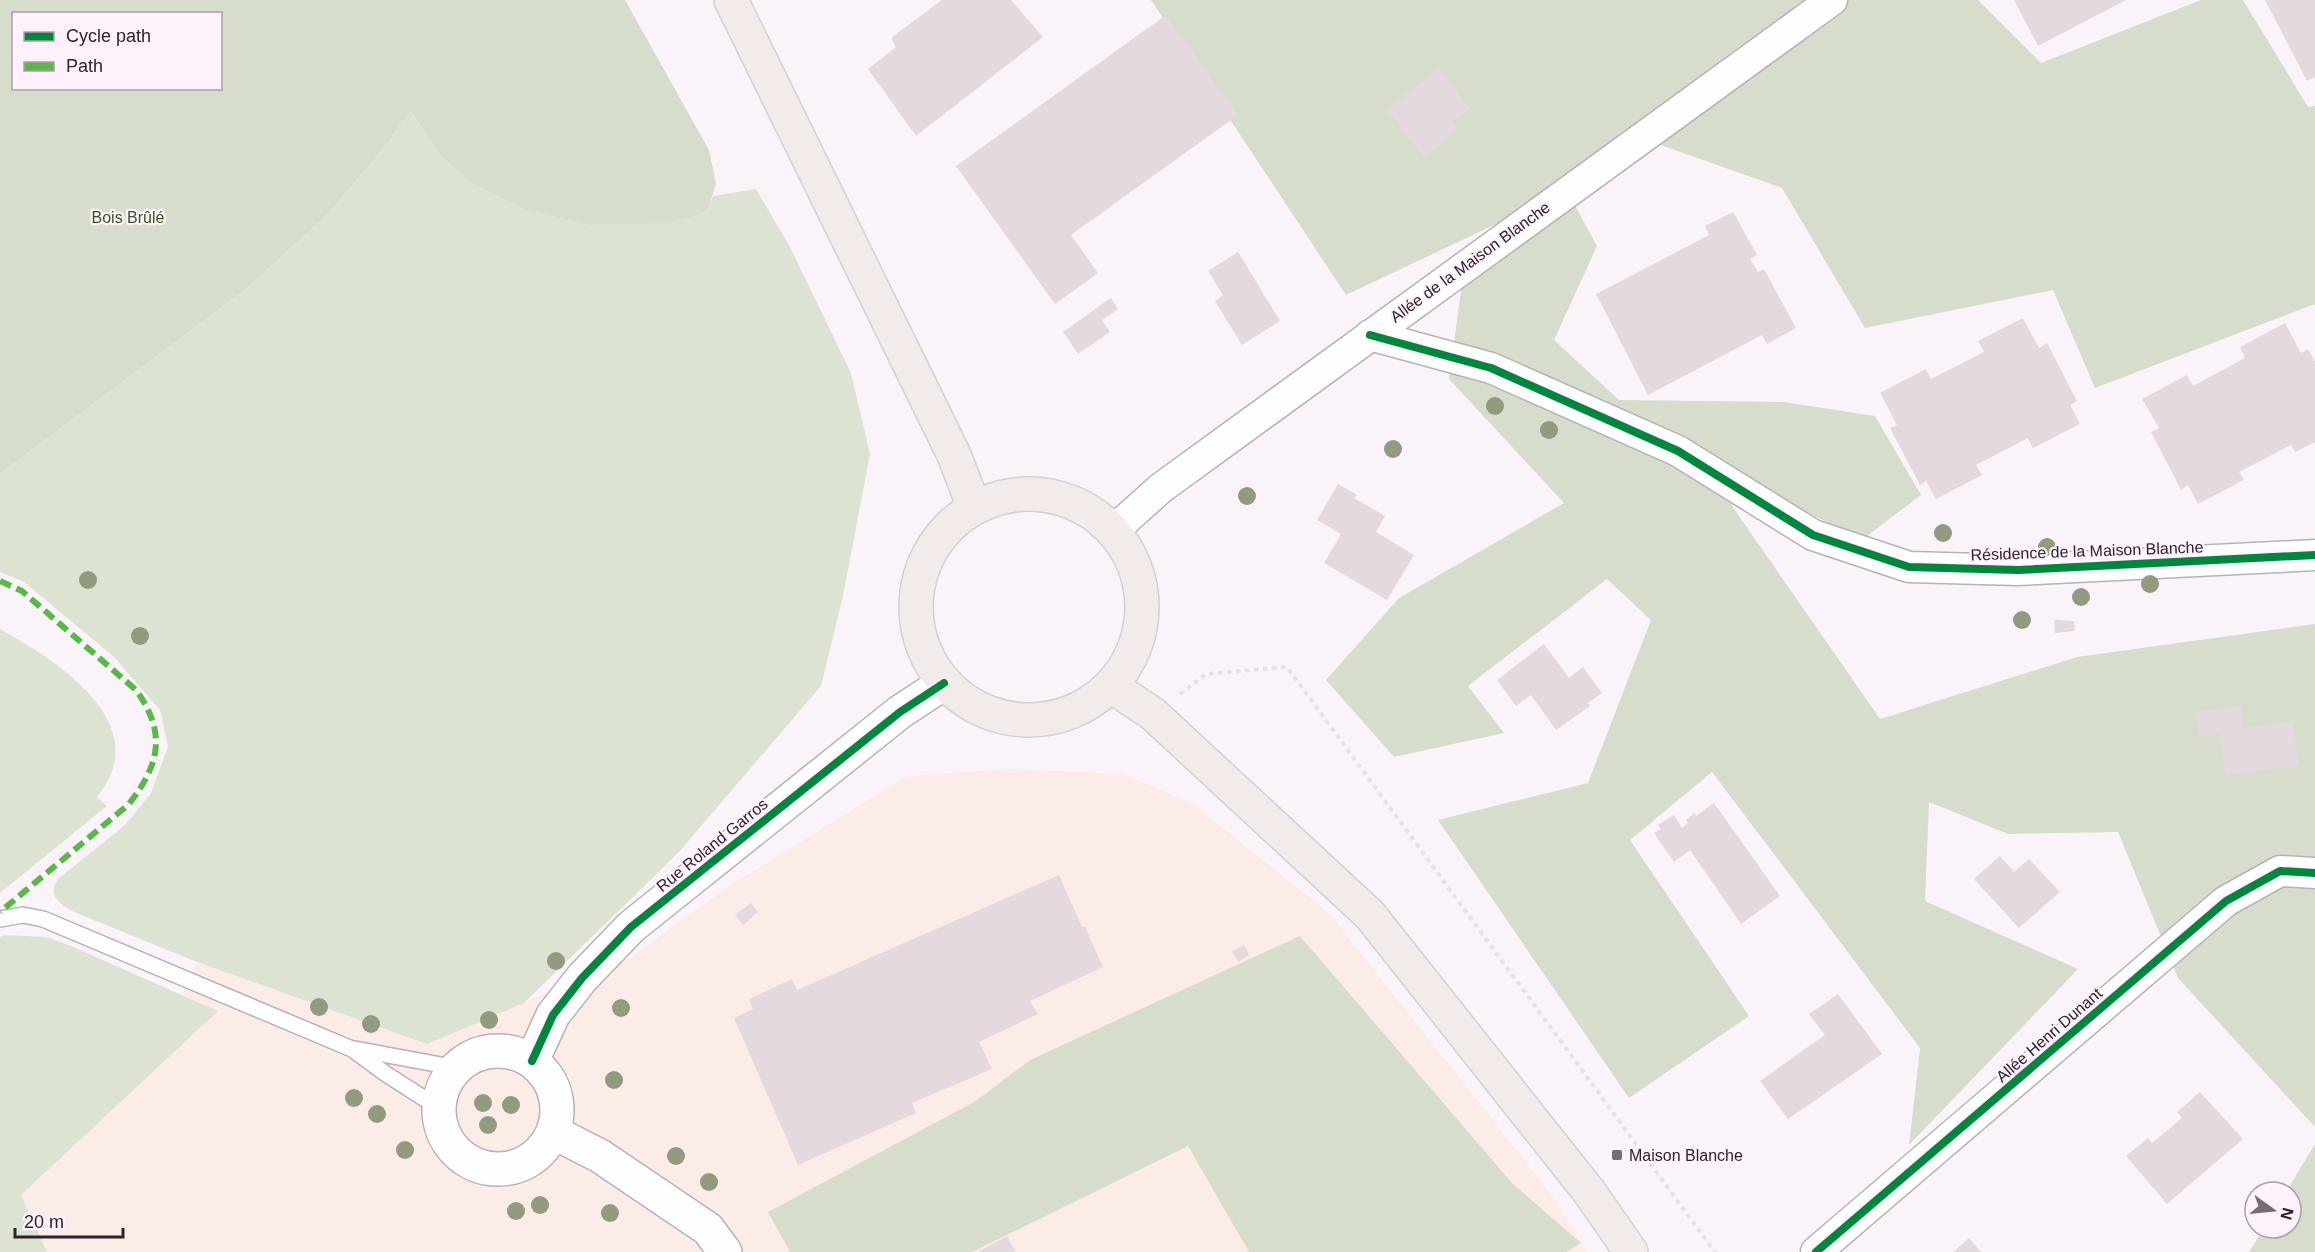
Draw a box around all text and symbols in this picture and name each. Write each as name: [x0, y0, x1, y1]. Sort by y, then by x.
legend: [12, 12, 222, 90]
text: Cycle path: [66, 26, 151, 46]
text: Path: [66, 56, 103, 76]
street label: Allée de la Maison Blanche: [1387, 198, 1553, 326]
park label: Bois Brûlé: [92, 209, 165, 226]
street label: Résidence de la Maison Blanche: [1970, 538, 2204, 564]
street label: Rue Roland Garros: [653, 795, 771, 895]
street label: Allée Henri Dunant: [1993, 984, 2106, 1085]
place label: Maison Blanche: [1629, 1147, 1743, 1164]
marker: Maison Blanche: [1610, 1148, 1624, 1162]
north arrow: [2243, 1180, 2303, 1240]
scale bar: [15, 1201, 123, 1239]
text: N: [2277, 1206, 2297, 1222]
text: 20 m: [24, 1212, 64, 1232]

